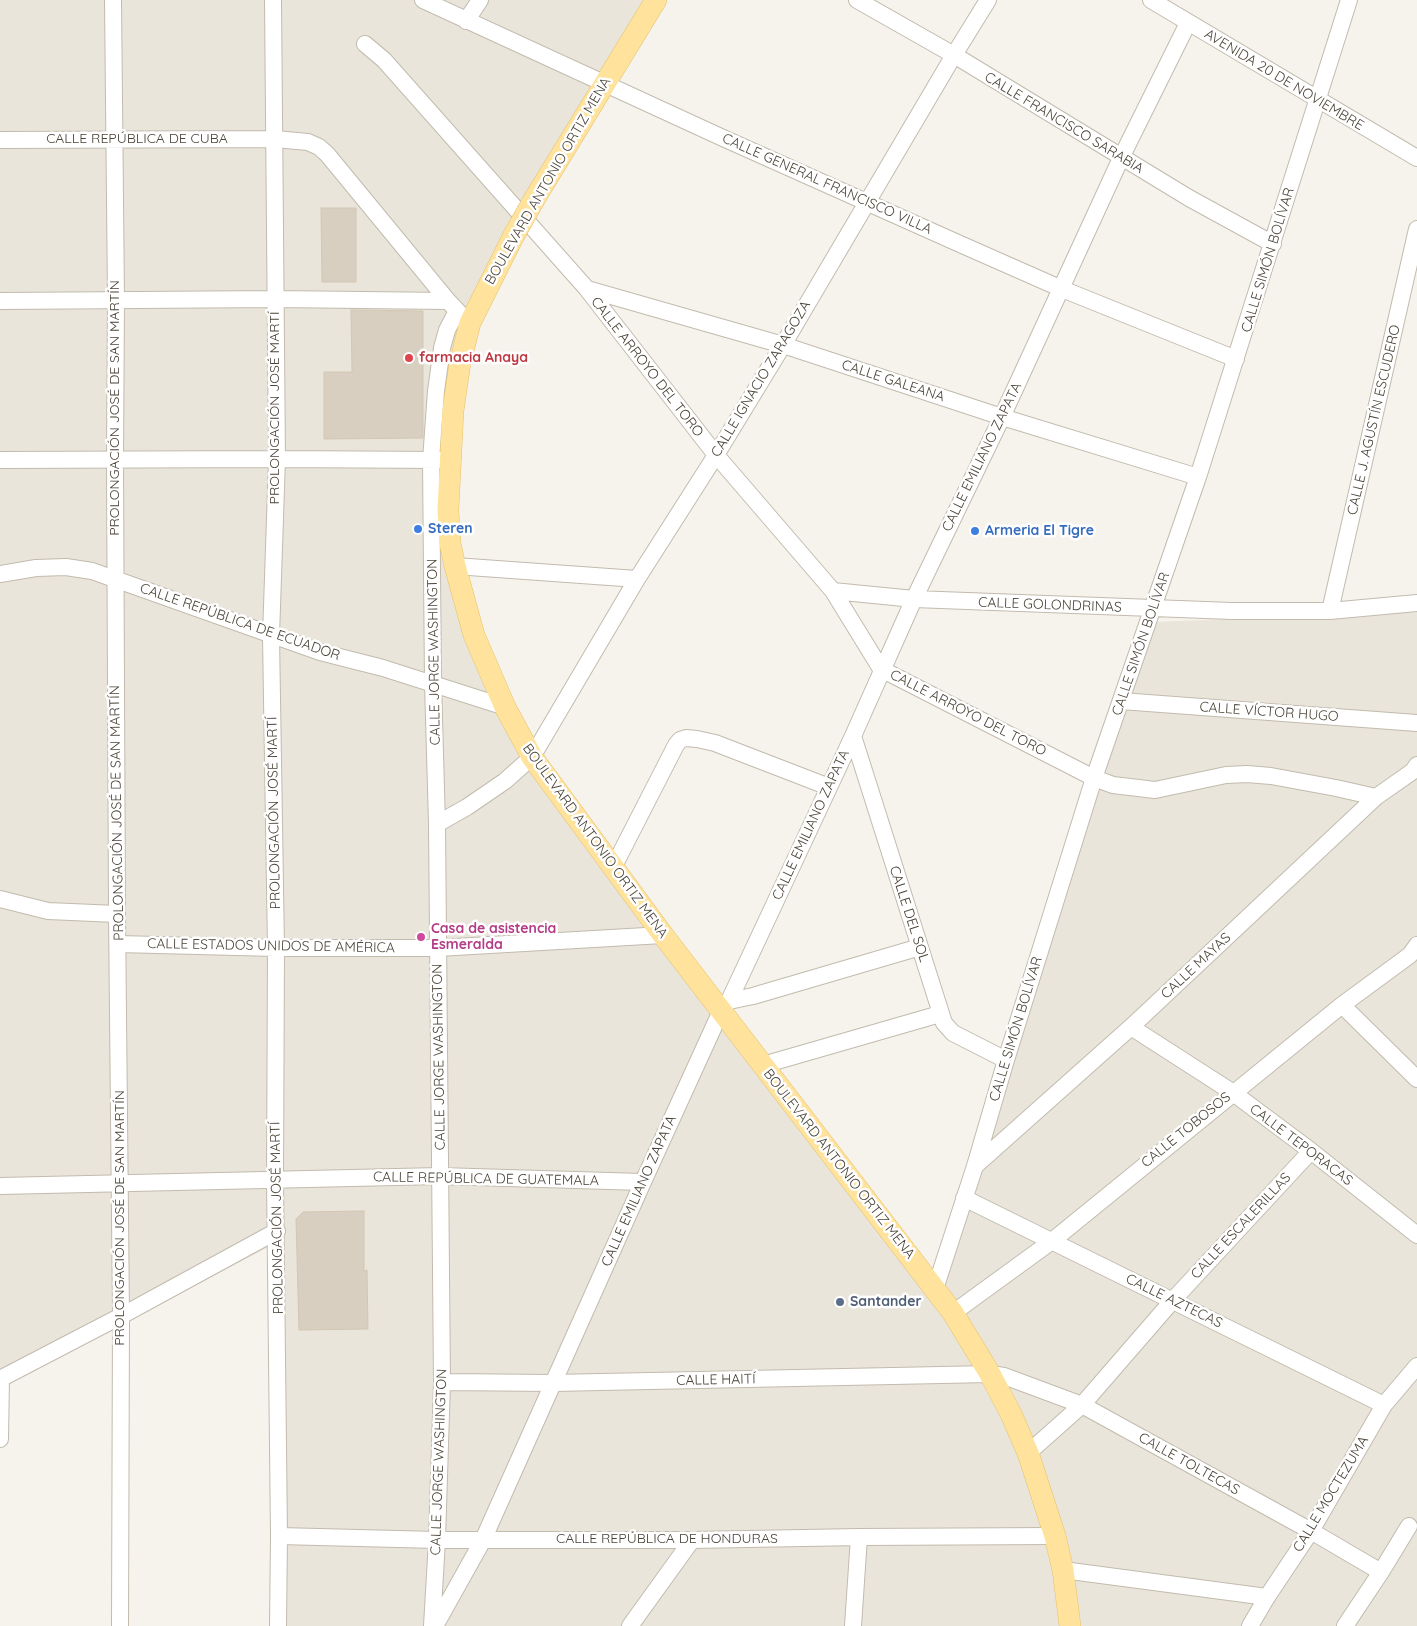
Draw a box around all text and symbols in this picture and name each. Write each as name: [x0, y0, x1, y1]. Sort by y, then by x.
street label: AVENIDA 20 DE NOVIEMBRE: [1201, 26, 1367, 134]
street label: CALLE FRANCISCO SARABIA: [981, 69, 1147, 177]
street label: BOULEVARD ANTONIO ORTIZ MENA: [482, 75, 614, 287]
street label: CALLE GENERAL FRANCISCO VILLA: [719, 130, 935, 238]
street label: CALLE REPÚBLICA DE CUBA: [46, 131, 228, 147]
street label: CALLE SIMÓN BOLÍVAR: [1238, 186, 1298, 334]
street label: PROLONGACIÓN JOSÉ DE SAN MARTÍN: [107, 280, 123, 536]
street label: CALLE ARROYO DEL TORO: [587, 294, 707, 440]
street label: CALLE IGNACIO ZARAGOZA: [708, 298, 814, 460]
street label: PROLONGACIÓN JOSÉ MARTÍ: [267, 312, 283, 504]
street label: CALLE J. AGUSTÍN ESCUDERO: [1344, 323, 1404, 517]
place label: farmacia Anaya: [419, 350, 528, 366]
marker: farmacia Anaya: [403, 352, 415, 364]
street label: CALLE GALEANA: [839, 356, 947, 406]
street label: CALLE EMILIANO ZAPATA: [939, 380, 1025, 534]
place label: Steren: [428, 521, 473, 537]
marker: Steren: [412, 523, 424, 535]
place label: Armeria El Tigre: [985, 523, 1094, 539]
marker: Armeria El Tigre: [969, 525, 981, 537]
street label: CALLE JORGE WASHINGTON: [424, 559, 444, 745]
street label: CALLE SIMÓN BOLÍVAR: [1109, 570, 1173, 718]
street label: CALLE REPÚBLICA DE ECUADOR: [138, 580, 342, 664]
street label: CALLE GOLONDRINAS: [978, 594, 1122, 616]
street label: CALLE ARROYO DEL TORO: [887, 666, 1049, 760]
street label: PROLONGACIÓN JOSÉ DE SAN MARTÍN: [106, 685, 128, 941]
street label: CALLE VÍCTOR HUGO: [1199, 699, 1339, 725]
street label: PROLONGACIÓN JOSÉ MARTÍ: [264, 716, 284, 910]
street label: BOULEVARD ANTONIO ORTIZ MENA: [519, 741, 671, 941]
street label: CALLE EMILIANO ZAPATA: [769, 747, 853, 903]
street label: CALLE DEL SOL: [886, 864, 932, 964]
place label: Casa de asistencia Esmeralda: [431, 921, 556, 954]
street label: CALLE MAYAS: [1158, 929, 1234, 1003]
marker: Casa de asistencia Esmeralda: [415, 931, 427, 943]
street label: CALLE ESTADOS UNIDOS DE AMÉRICA: [147, 935, 395, 957]
street label: CALLE SIMÓN BOLÍVAR: [986, 955, 1046, 1103]
street label: CALLE JORGE WASHINGTON: [429, 964, 449, 1150]
street label: BOULEVARD ANTONIO ORTIZ MENA: [760, 1066, 918, 1262]
street label: CALLE TOBOSOS: [1138, 1089, 1234, 1171]
street label: PROLONGACIÓN JOSÉ DE SAN MARTÍN: [112, 1090, 128, 1346]
street label: CALLE TEPORACAS: [1246, 1101, 1356, 1189]
street label: CALLE EMILIANO ZAPATA: [598, 1113, 680, 1269]
street label: PROLONGACIÓN JOSÉ MARTÍ: [267, 1121, 287, 1315]
street label: CALLE REPÚBLICA DE GUATEMALA: [373, 1169, 599, 1189]
street label: CALLE ESCALERILLAS: [1187, 1169, 1295, 1283]
street label: CALLE AZTECAS: [1123, 1270, 1225, 1332]
place label: Santander: [850, 1294, 921, 1310]
marker: Santander: [834, 1296, 846, 1308]
street label: CALLE JORGE WASHINGTON: [427, 1368, 451, 1556]
street label: CALLE HAITÍ: [676, 1371, 756, 1389]
street label: CALLE TOLTECAS: [1136, 1429, 1242, 1499]
street label: CALLE MOCTEZUMA: [1290, 1433, 1372, 1555]
street label: CALLE REPÚBLICA DE HONDURAS: [556, 1531, 778, 1547]

